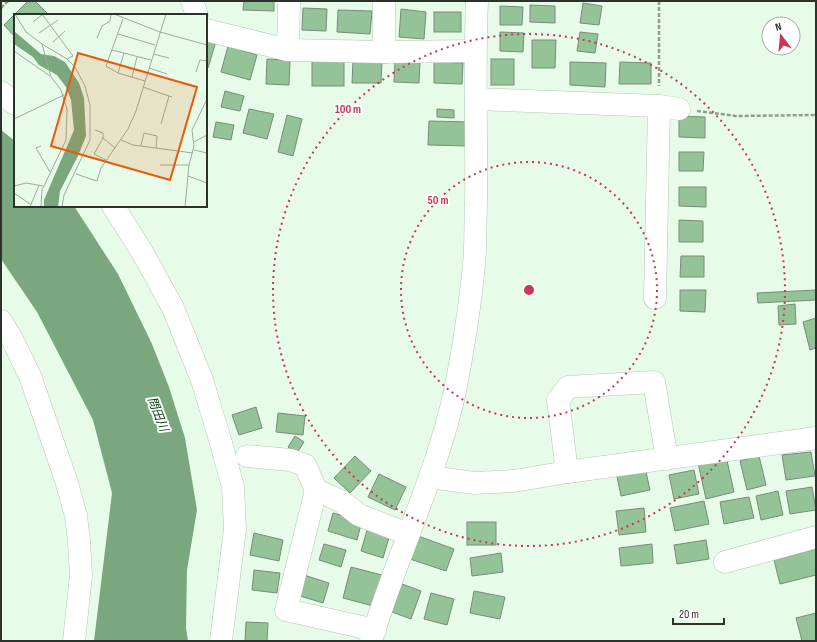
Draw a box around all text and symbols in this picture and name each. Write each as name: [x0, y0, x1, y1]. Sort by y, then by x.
inset map: [14, 14, 207, 207]
north arrow: [761, 16, 801, 56]
text: N: [774, 20, 783, 34]
text: 100 m: [335, 102, 361, 117]
text: 50 m: [428, 193, 448, 208]
centre of rings: [522, 283, 536, 297]
water label: 問田川: [144, 395, 172, 436]
scale bar: [673, 600, 724, 626]
text: 20 m: [679, 607, 699, 622]

